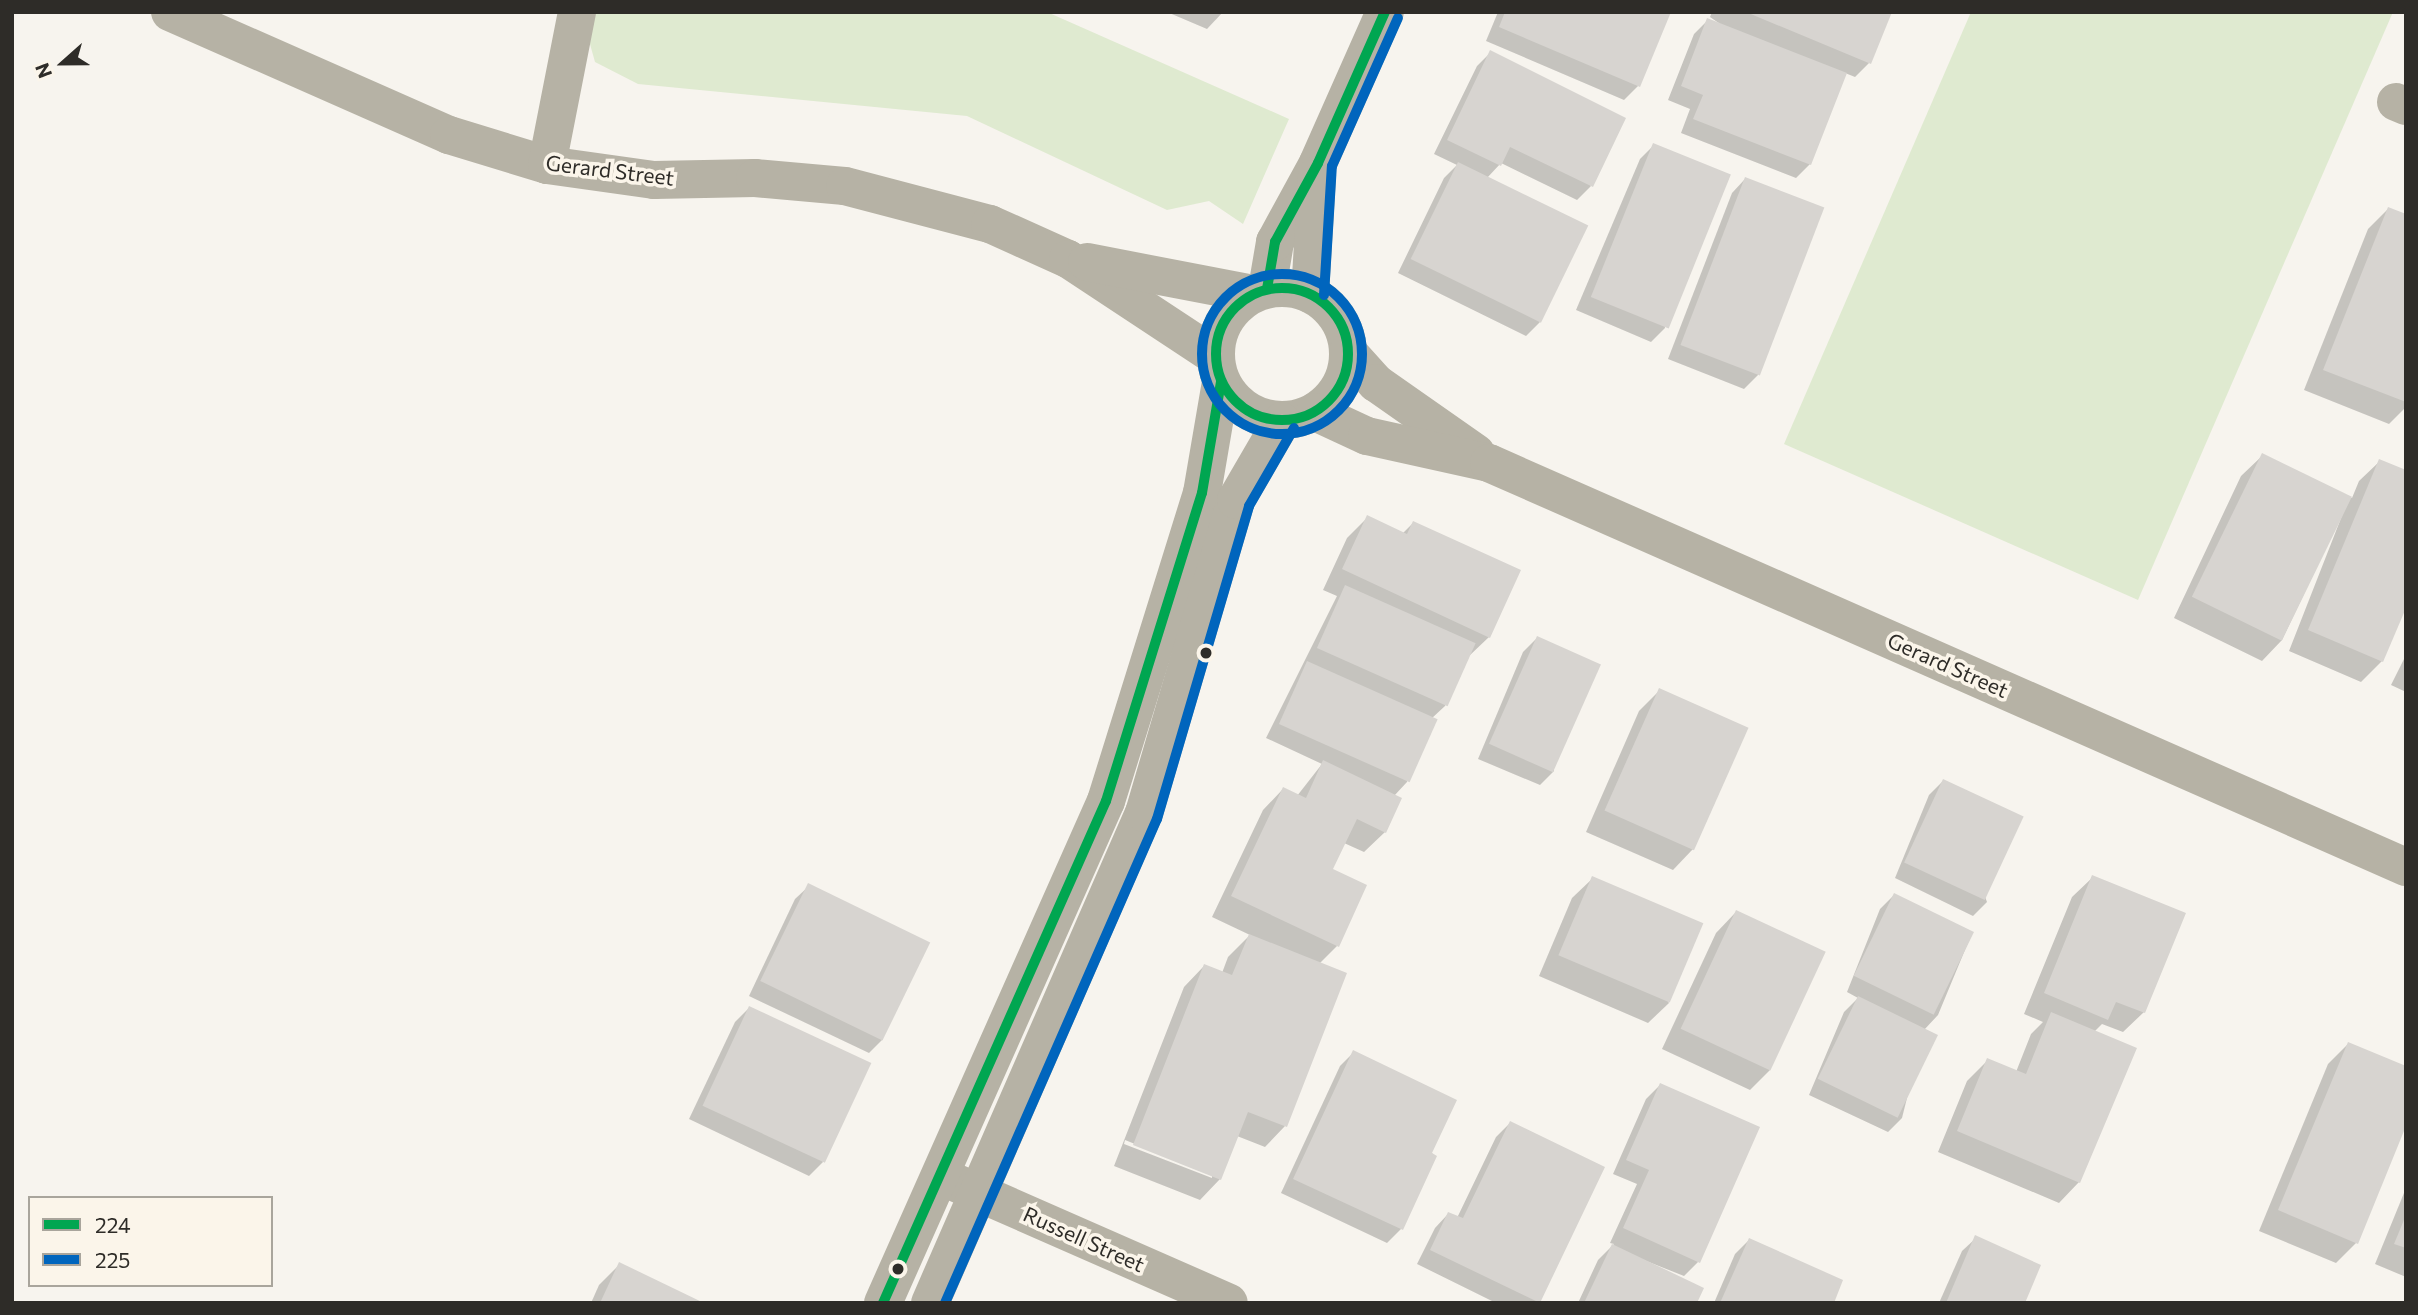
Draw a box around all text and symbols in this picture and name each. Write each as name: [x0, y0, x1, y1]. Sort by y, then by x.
north arrow: [28, 28, 98, 98]
text: N: [30, 60, 56, 81]
street label: Gerard Street: [544, 150, 676, 190]
street label: Gerard Street: [1884, 627, 2012, 703]
unlabelled marker: [1199, 646, 1213, 660]
legend: [28, 1196, 273, 1287]
street label: Russell Street: [1020, 1201, 1148, 1277]
text: 224: [95, 1212, 131, 1237]
text: 225: [95, 1247, 130, 1272]
unlabelled marker: [891, 1262, 905, 1276]

